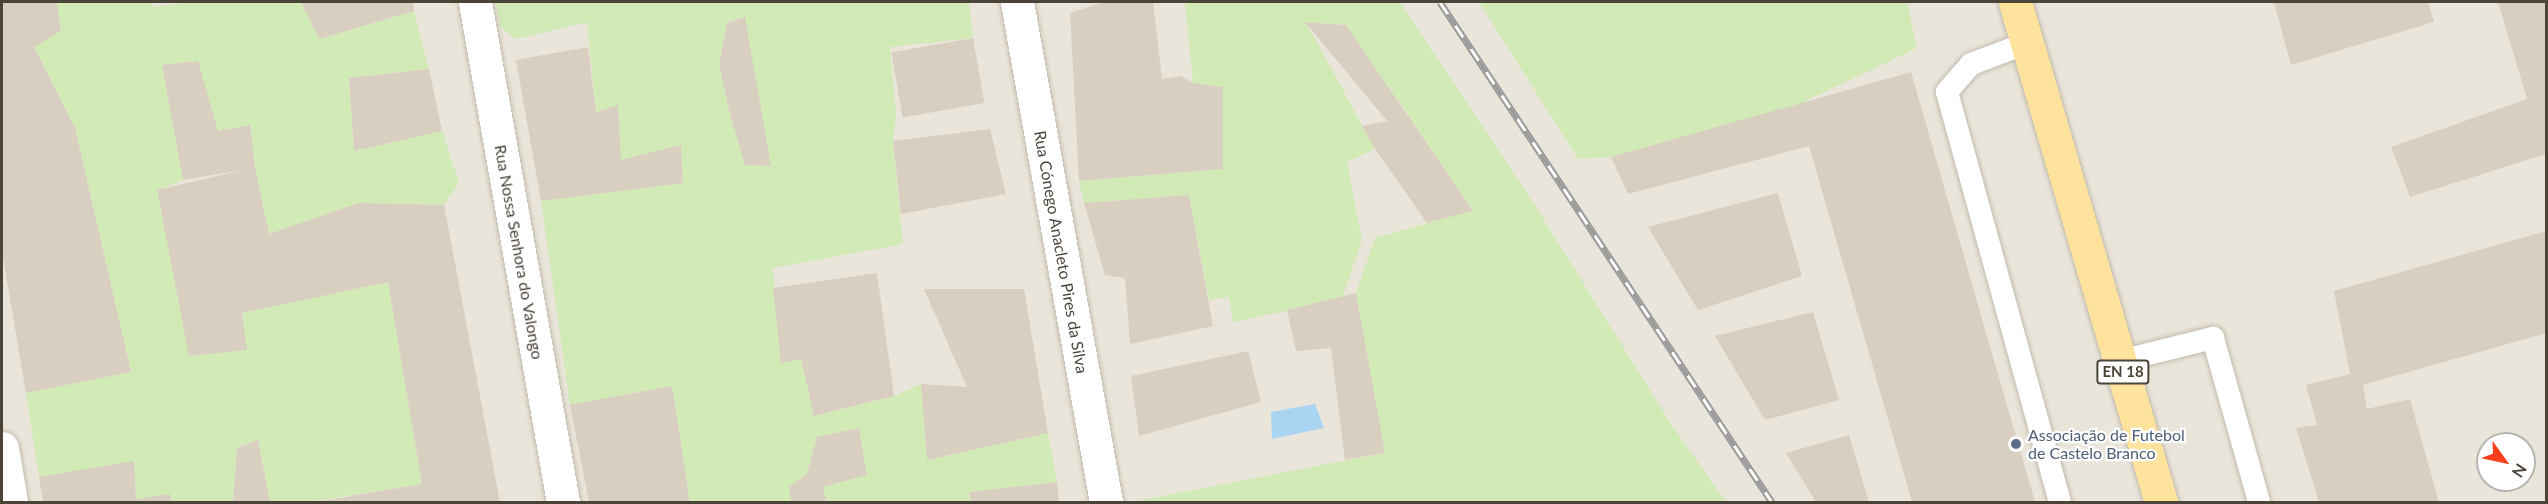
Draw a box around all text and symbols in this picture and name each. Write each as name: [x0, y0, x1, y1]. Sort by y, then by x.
street label: Rua Cónego Anacleto Pires da Silva: [1030, 129, 1092, 375]
street label: Rua Nossa Senhora do Valongo: [491, 143, 547, 361]
road number: EN 18: [2096, 360, 2150, 384]
place label: Associação de Futebol de Castelo Branco: [2028, 425, 2185, 463]
north arrow: [2476, 432, 2536, 492]
marker: Associação de Futebol de Castelo Branco: [2009, 437, 2023, 451]
text: N: [2509, 461, 2531, 481]

